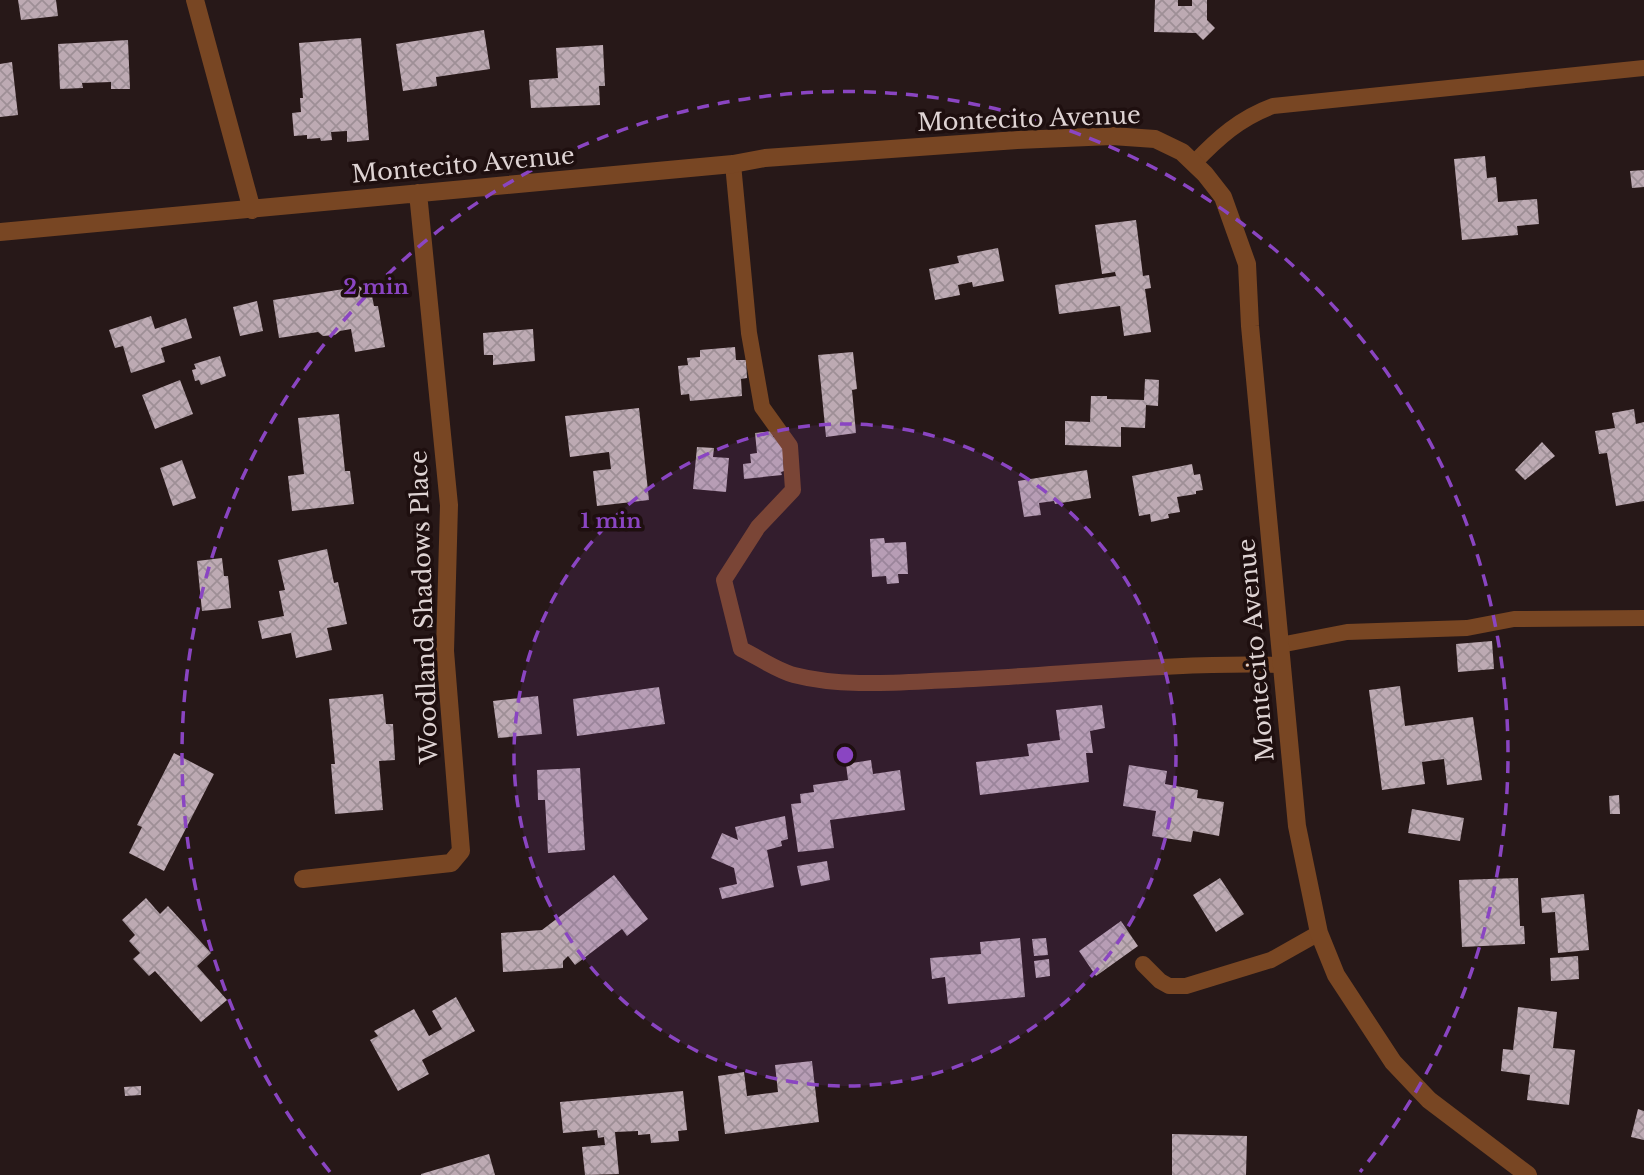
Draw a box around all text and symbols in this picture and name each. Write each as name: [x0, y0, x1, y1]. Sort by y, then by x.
street label: Montecito Avenue: [917, 100, 1141, 137]
street label: Montecito Avenue: [350, 140, 576, 189]
text: 2 min: [343, 274, 409, 300]
street label: Woodland Shadows Place: [404, 450, 443, 765]
text: 1 min: [581, 508, 641, 534]
street label: Montecito Avenue: [1231, 537, 1280, 763]
centre of rings: [833, 743, 857, 767]

